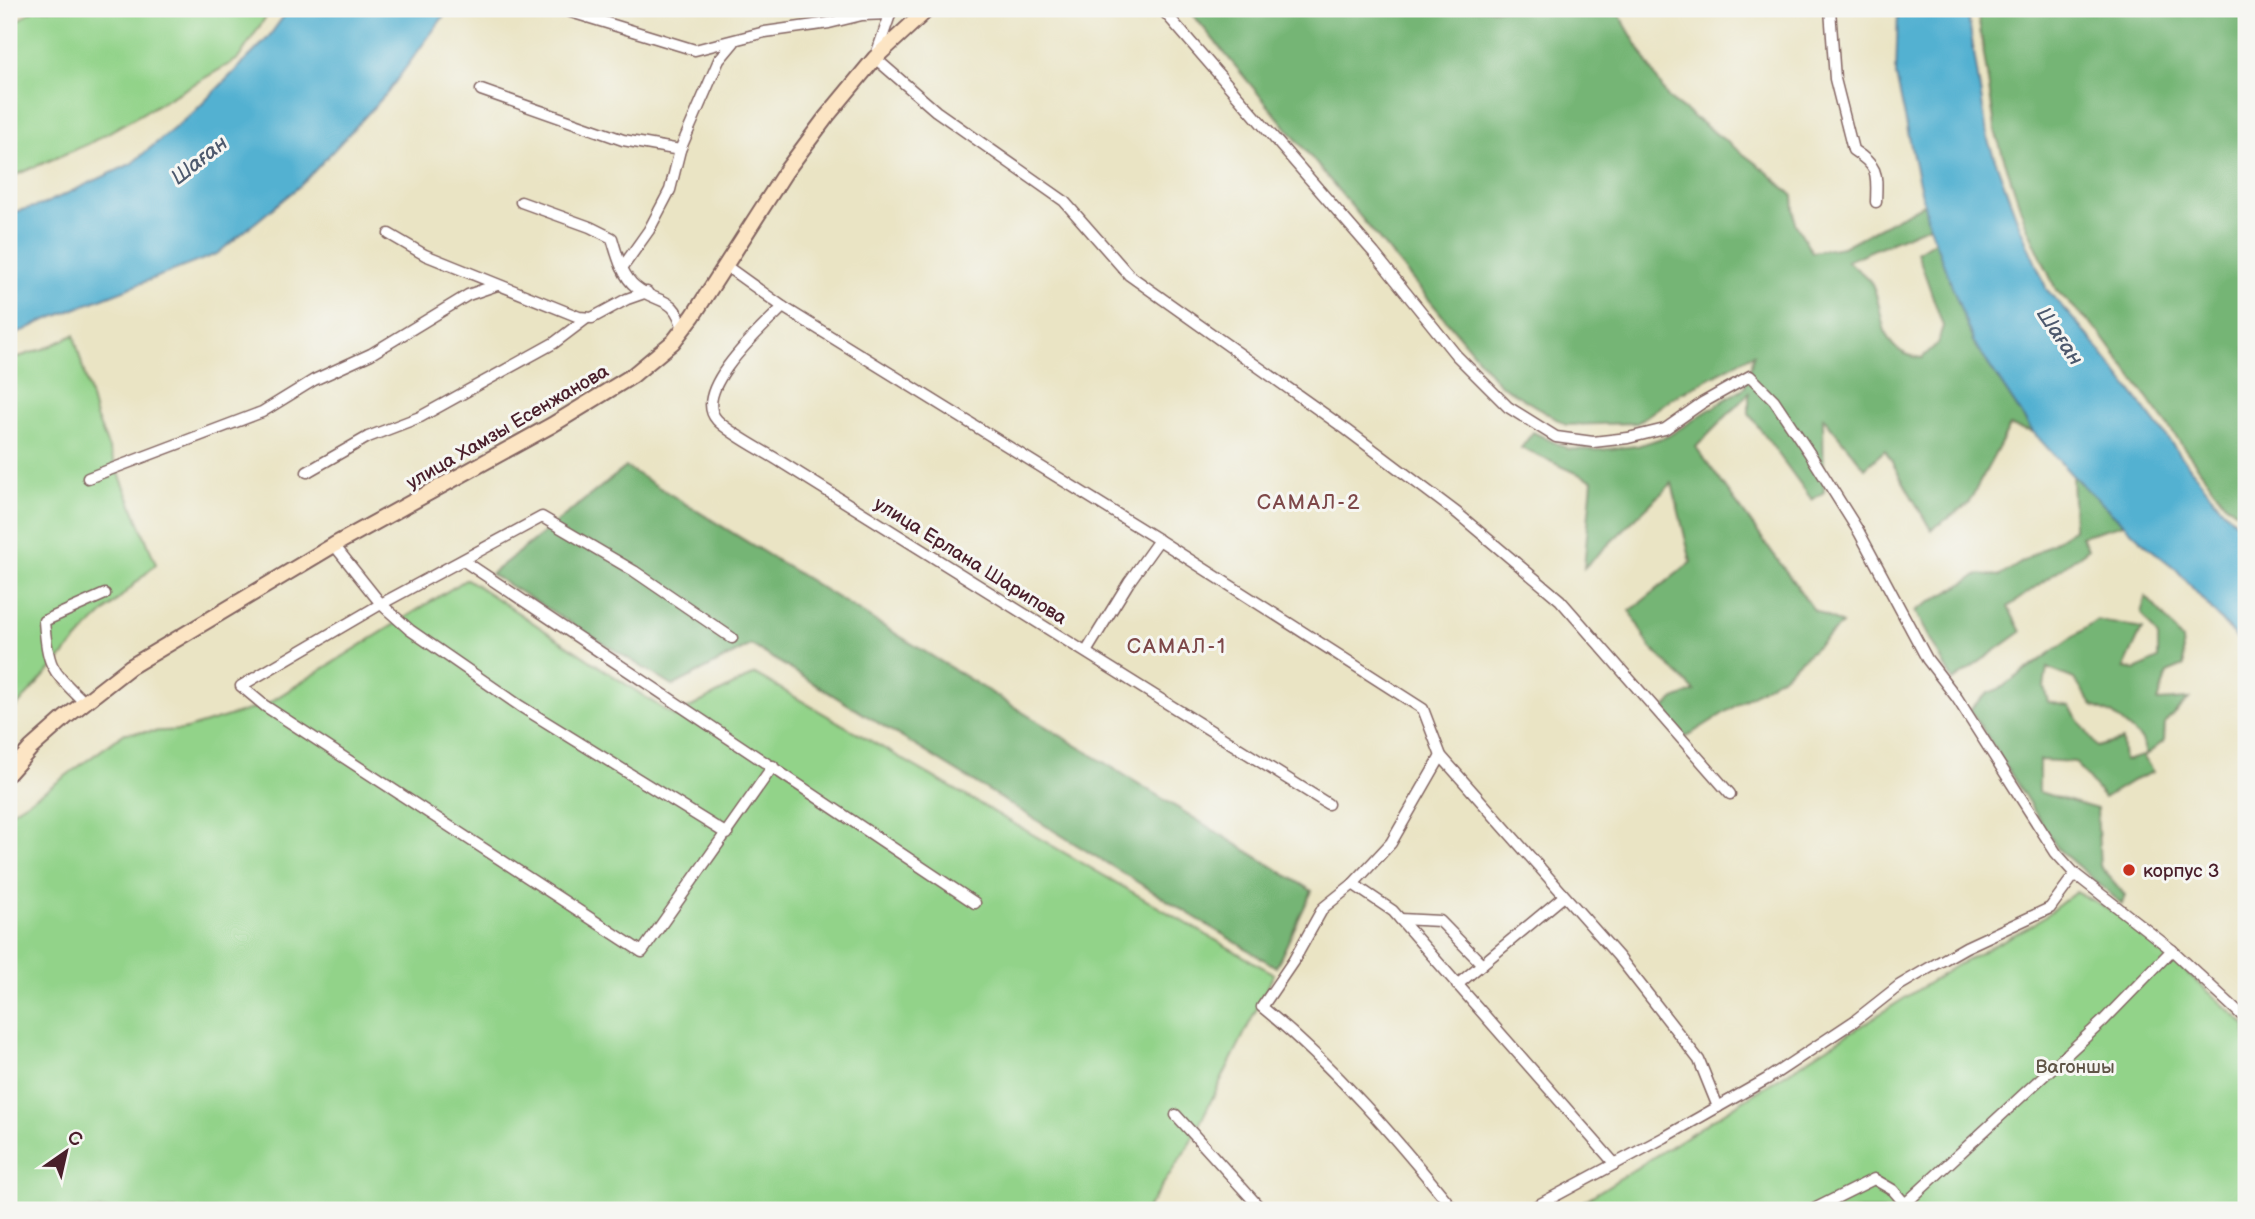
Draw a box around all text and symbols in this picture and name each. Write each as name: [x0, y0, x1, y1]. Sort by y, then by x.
water label: Шаған: [166, 131, 233, 190]
water label: Шаған: [2031, 302, 2088, 370]
street label: улица Хамзы Есенжанова: [402, 360, 613, 495]
district label: САМАЛ-2: [1257, 490, 1361, 515]
street label: улица Ерлана Шарипова: [870, 492, 1071, 630]
district label: САМАЛ-1: [1127, 634, 1227, 659]
place label: корпус 3: [2143, 860, 2219, 883]
marker: корпус 3: [2121, 862, 2137, 878]
park label: Вагоншы: [2035, 1056, 2115, 1079]
north arrow: [32, 1118, 102, 1188]
text: С: [63, 1126, 87, 1152]

